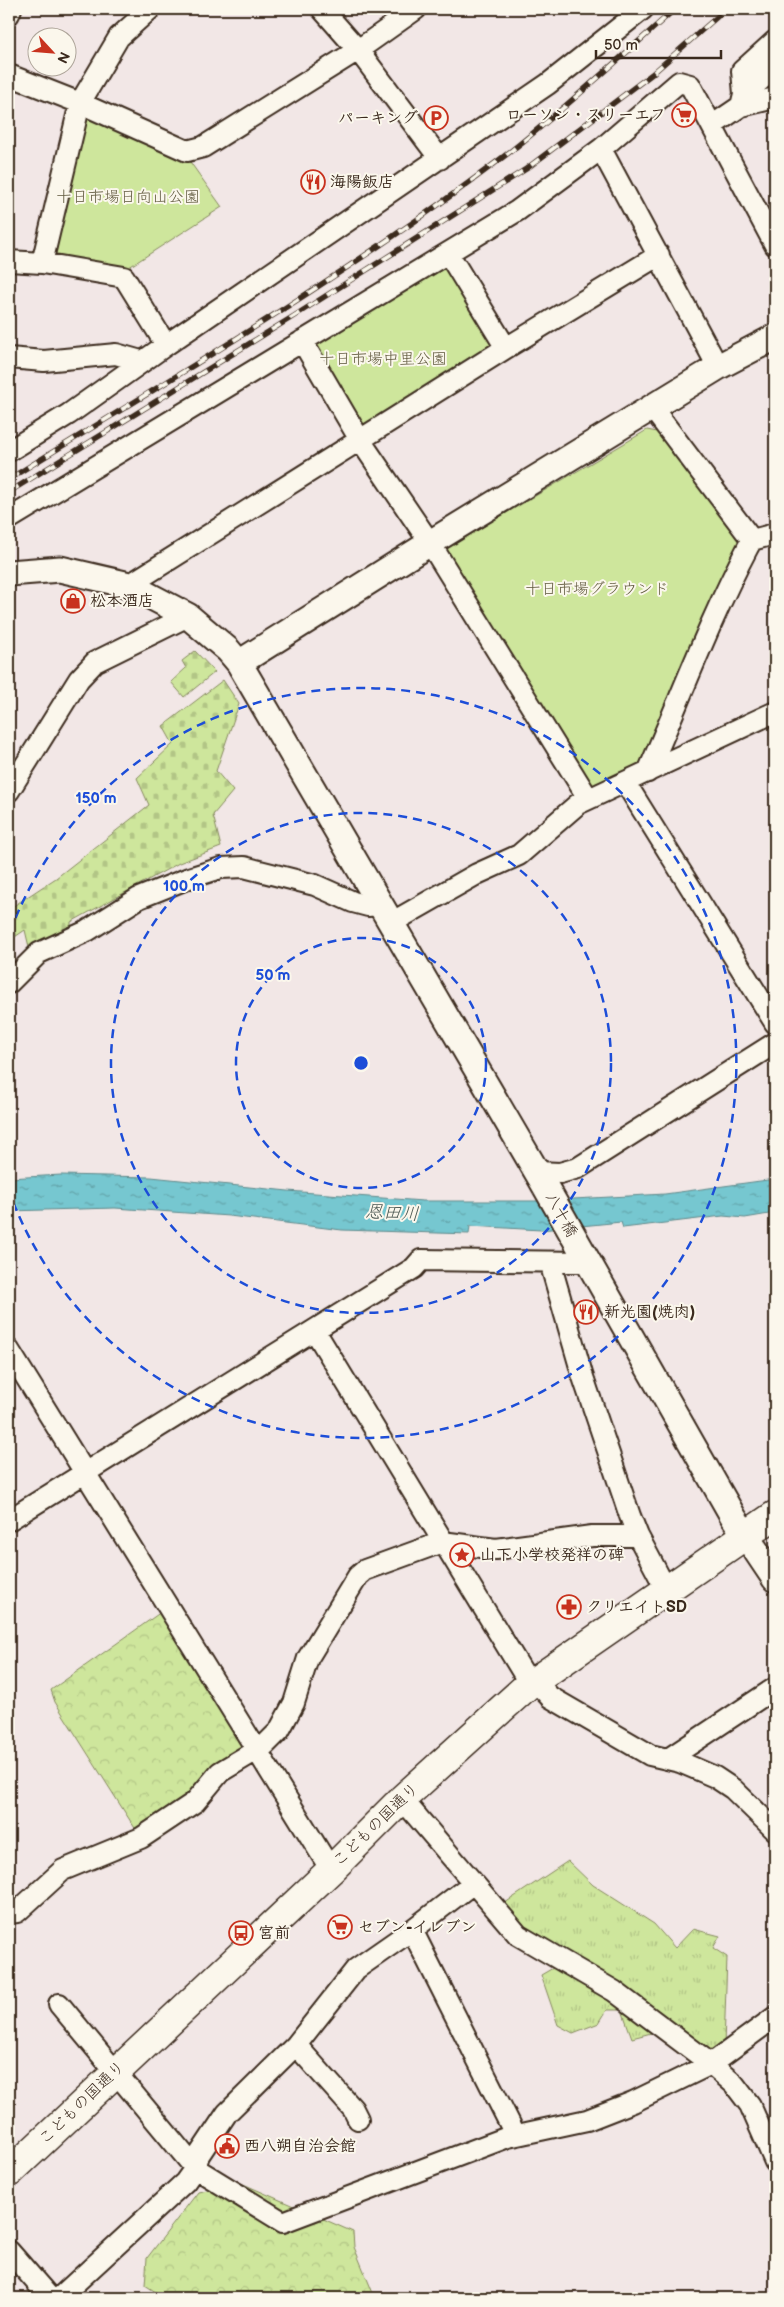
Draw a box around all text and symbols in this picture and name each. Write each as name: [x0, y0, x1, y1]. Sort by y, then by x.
north arrow: [28, 28, 78, 78]
scale bar: [596, 28, 722, 60]
text: 50 m: [604, 36, 638, 55]
text: N: [53, 49, 73, 66]
supermarket icon: ローソン・スリーエフ: [671, 102, 697, 128]
parking icon: パーキング: [423, 105, 449, 131]
place label: ローソン・スリーエフ: [506, 106, 666, 125]
place label: パーキング: [338, 109, 418, 128]
restaurant icon: 海陽飯店: [300, 169, 326, 195]
place label: 海陽飯店: [330, 173, 394, 192]
park label: 十日市場日向山公園: [56, 188, 200, 207]
park label: 十日市場中里公園: [319, 350, 447, 369]
park label: 十日市場グラウンド: [525, 580, 669, 599]
shop icon: 松本酒店: [60, 588, 86, 614]
place label: 松本酒店: [90, 592, 154, 611]
text: 150 m: [75, 789, 117, 808]
text: 100 m: [163, 877, 205, 896]
text: 50 m: [256, 966, 291, 985]
centre of rings: [352, 1054, 370, 1072]
street label: 八十橋: [541, 1189, 581, 1241]
water label: 恩田川: [364, 1201, 420, 1225]
restaurant icon: 新光園(焼肉): [573, 1299, 599, 1325]
place label: 新光園(焼肉): [604, 1303, 695, 1322]
place icon: 山下小学校発祥の碑: [449, 1542, 475, 1568]
place label: 山下小学校発祥の碑: [480, 1546, 624, 1565]
pharmacy icon: クリエイトSD: [556, 1594, 582, 1620]
place label: クリエイトSD: [586, 1598, 687, 1617]
street label: こどもの国通り: [329, 1779, 423, 1871]
supermarket icon: セブン-イレブン: [327, 1914, 353, 1940]
place label: セブン-イレブン: [358, 1918, 477, 1937]
bus stop icon: 宮前: [228, 1920, 254, 1946]
place label: 宮前: [258, 1924, 290, 1943]
street label: こどもの国通り: [35, 2057, 129, 2149]
public building icon: 西八朔自治会館: [214, 2133, 240, 2159]
place label: 西八朔自治会館: [244, 2137, 356, 2156]

